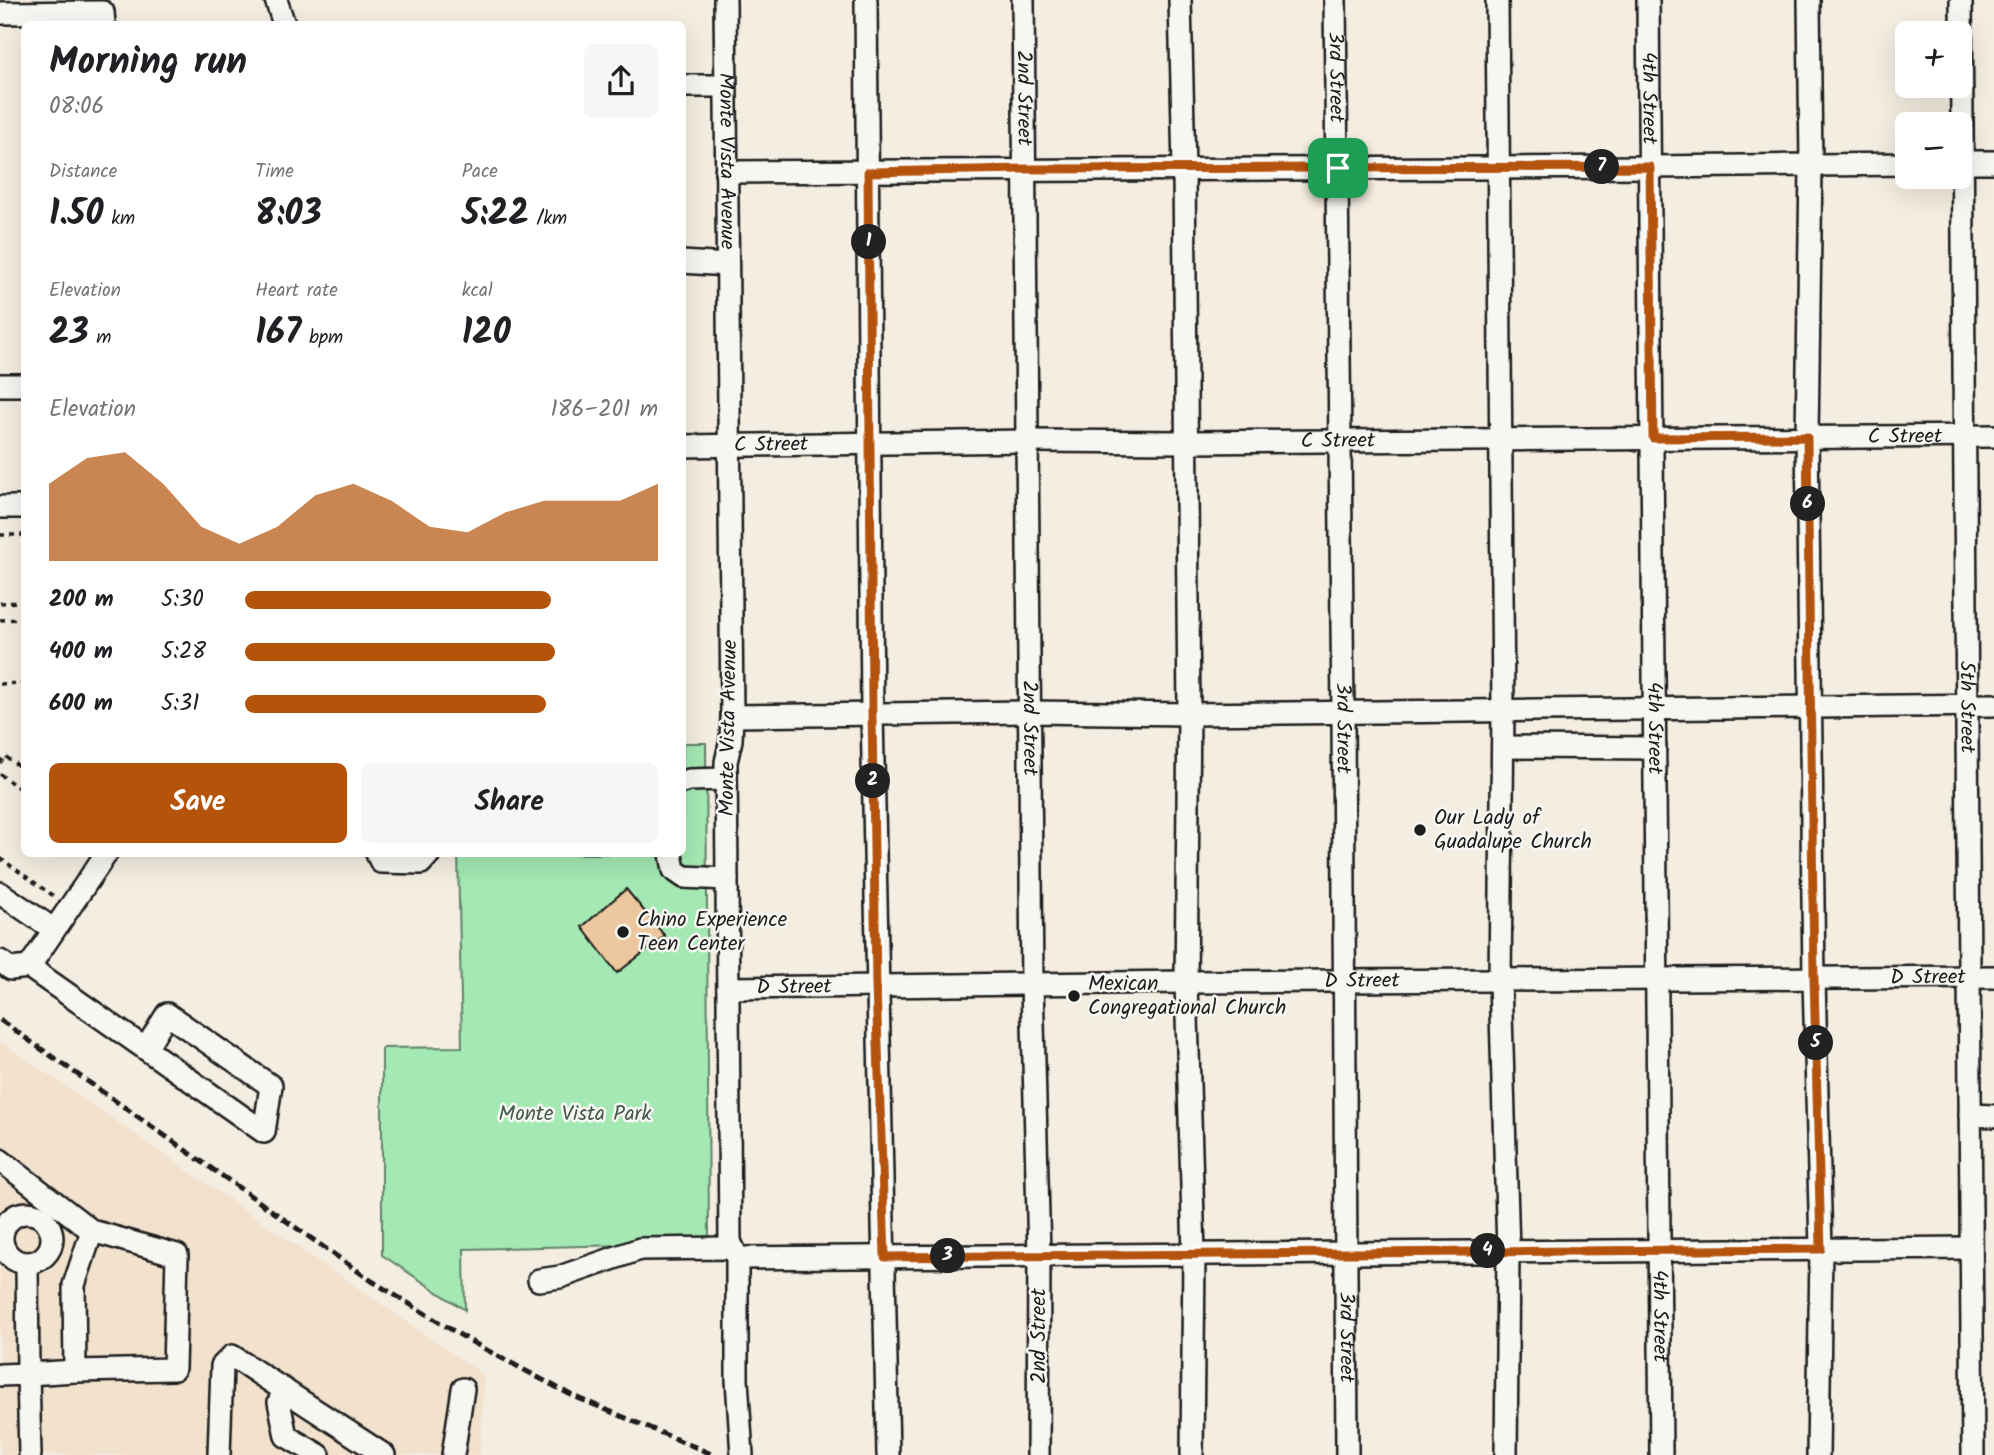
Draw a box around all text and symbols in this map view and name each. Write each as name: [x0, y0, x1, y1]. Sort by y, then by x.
map controls: [1895, 21, 1972, 189]
button: +: [1895, 21, 1972, 98]
street label: 3rd Street: [1319, 31, 1353, 124]
text: Morning run: [49, 33, 247, 93]
button: share: [584, 44, 658, 118]
street label: 2nd Street: [1007, 50, 1041, 147]
street label: 4th Street: [1632, 51, 1666, 145]
street label: Monte Vista Avenue: [709, 72, 744, 250]
text: 08:06: [49, 89, 104, 125]
button: −: [1895, 112, 1972, 189]
pin: [1308, 138, 1368, 198]
icon: arrive: [1319, 149, 1357, 187]
pin: 7: [1584, 150, 1620, 184]
text: 7: [1597, 151, 1606, 181]
text: Distance: [49, 157, 117, 187]
text: Time: [255, 157, 294, 187]
text: Pace: [462, 157, 498, 187]
text: 1.50: [49, 187, 104, 243]
text: 8:03: [255, 187, 322, 243]
text: 5:22: [462, 187, 529, 243]
text: km: [104, 204, 135, 234]
text: /km: [529, 204, 567, 234]
pin: 1: [852, 224, 886, 260]
text: 1: [866, 226, 871, 256]
text: Elevation: [49, 276, 121, 306]
text: Heart rate: [255, 276, 338, 306]
text: kcal: [462, 276, 493, 306]
text: 23: [49, 306, 89, 362]
text: 167: [255, 306, 301, 362]
text: 120: [462, 306, 511, 362]
text: m: [89, 323, 111, 353]
text: bpm: [301, 323, 343, 353]
text: Elevation: [49, 392, 136, 428]
text: 186–201 m: [550, 392, 658, 428]
street label: C Street: [1868, 420, 1943, 453]
street label: C Street: [1301, 424, 1376, 458]
street label: C Street: [734, 428, 809, 462]
pin: 6: [1790, 486, 1826, 522]
text: 6: [1802, 488, 1813, 518]
text: 200 m: [49, 582, 114, 618]
text: 5:30: [161, 582, 204, 618]
text: 400 m: [49, 634, 113, 670]
text: 5:28: [161, 634, 206, 670]
street label: Monte Vista Avenue: [711, 639, 747, 817]
street label: 5th Street: [1950, 661, 1984, 754]
street label: 2nd Street: [1013, 680, 1047, 777]
street label: 4th Street: [1638, 681, 1671, 775]
street label: 3rd Street: [1326, 682, 1360, 774]
text: 600 m: [49, 686, 113, 722]
text: 5:31: [161, 686, 199, 722]
button: Save: [49, 763, 347, 843]
button: Share: [361, 763, 658, 843]
pin: 2: [856, 764, 890, 798]
text: 2: [867, 765, 878, 795]
place label: Our Lady of Guadalupe Church: [1434, 802, 1592, 859]
marker: Our Lady of Guadalupe Church: [1412, 822, 1428, 838]
place label: Chino Experience Teen Center: [637, 904, 788, 961]
marker: Chino Experience Teen Center: [615, 924, 631, 940]
street label: D Street: [1890, 961, 1967, 994]
street label: D Street: [1324, 964, 1401, 998]
place label: Mexican Congregational Church: [1088, 968, 1286, 1025]
street label: D Street: [756, 970, 833, 1004]
marker: Mexican Congregational Church: [1066, 988, 1082, 1004]
pin: 5: [1798, 1026, 1834, 1060]
text: 5: [1811, 1027, 1820, 1057]
park label: Monte Vista Park: [499, 1098, 652, 1131]
pin: 4: [1470, 1234, 1506, 1268]
text: 4: [1482, 1235, 1493, 1265]
pin: 3: [930, 1238, 965, 1274]
text: 3: [942, 1240, 953, 1270]
street label: 4th Street: [1643, 1269, 1677, 1363]
street label: 2nd Street: [1023, 1287, 1056, 1384]
street label: 3rd Street: [1330, 1291, 1363, 1383]

